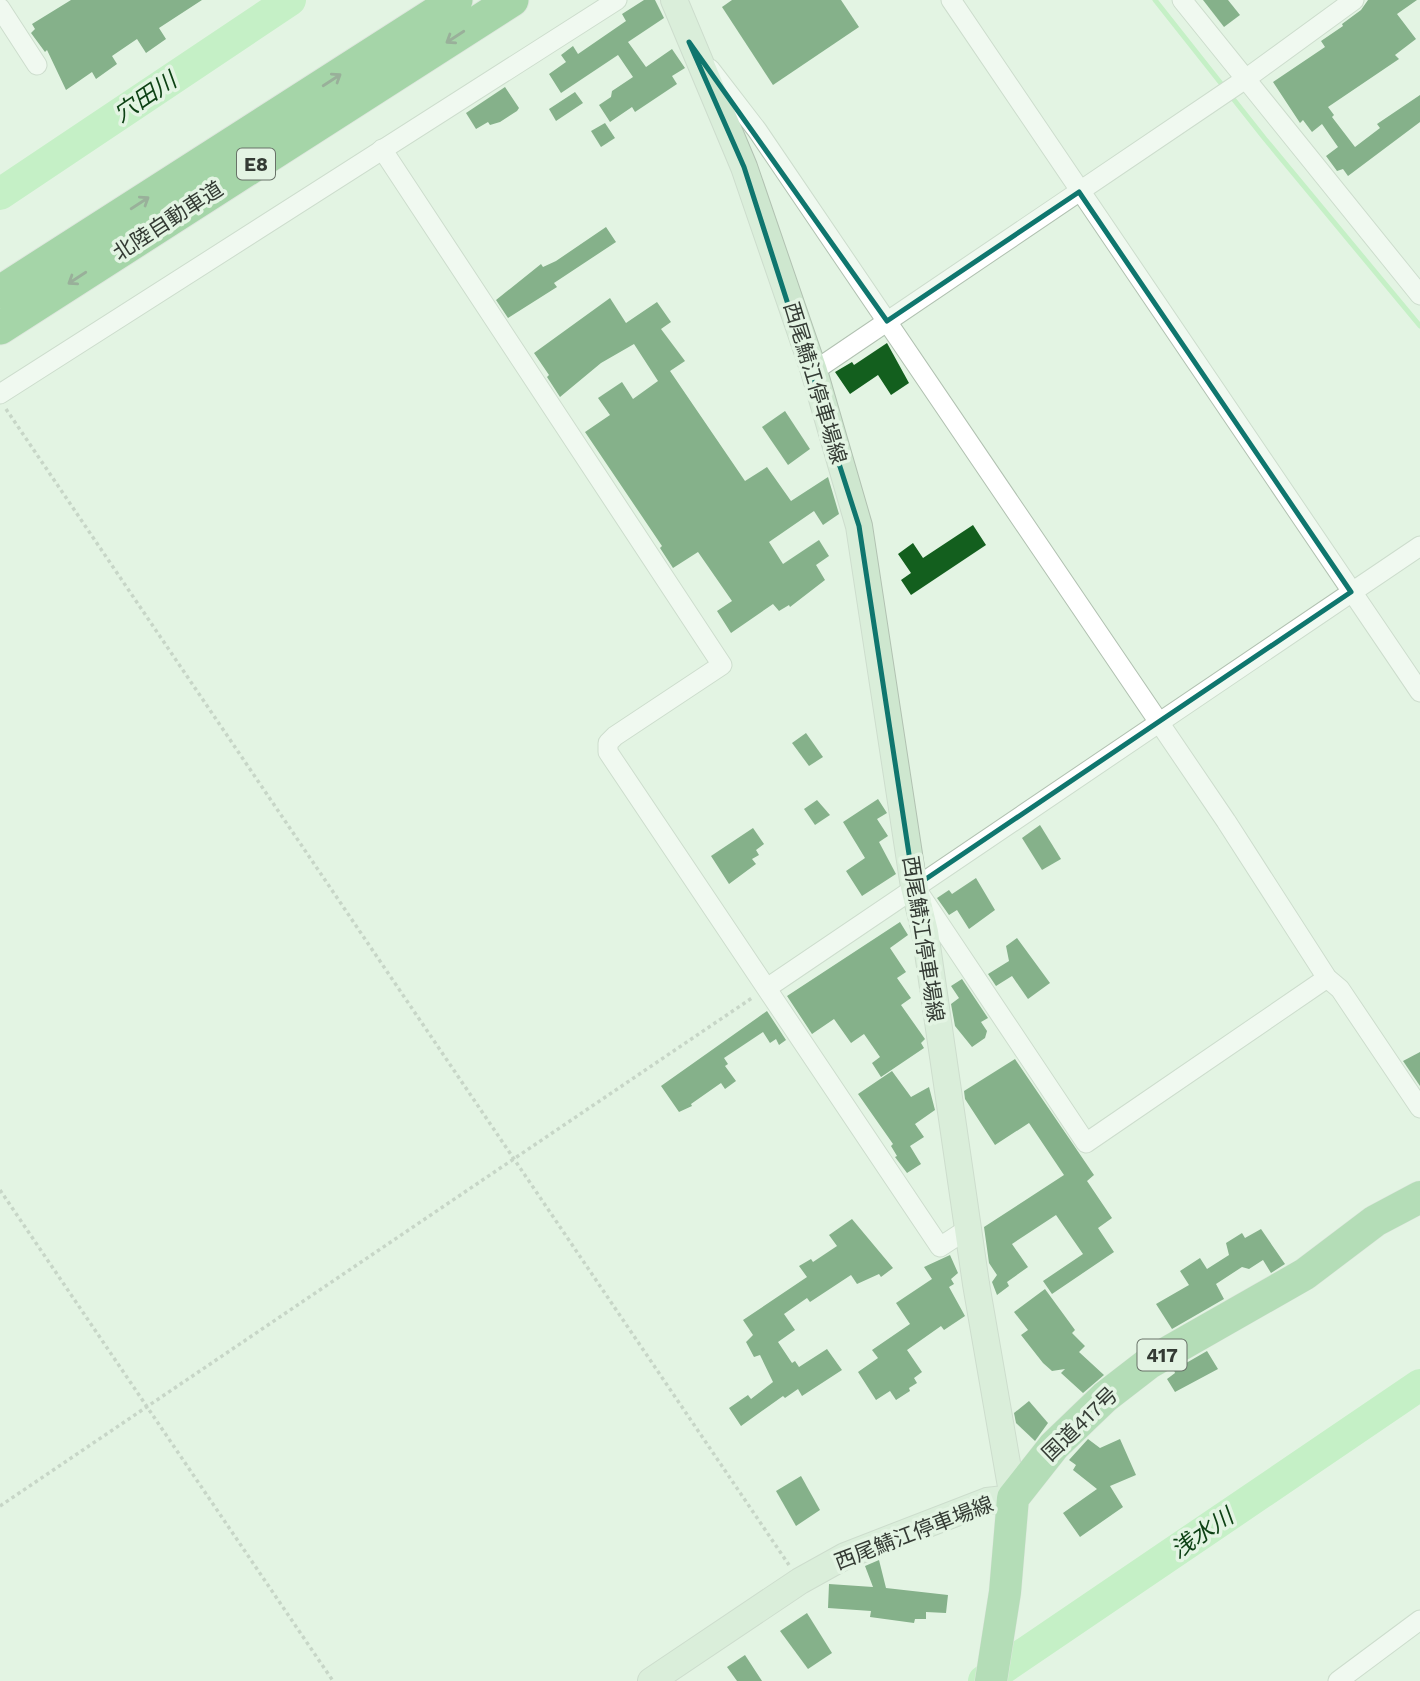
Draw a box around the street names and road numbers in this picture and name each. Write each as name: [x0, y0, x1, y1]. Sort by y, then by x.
road number: E8: [237, 148, 275, 180]
street label: 北陸自動車道: [108, 176, 227, 265]
street label: 西尾鯖江停車場線: [779, 299, 852, 467]
street label: 西尾鯖江停車場線: [898, 854, 949, 1024]
road number: 417: [1138, 1340, 1186, 1371]
street label: 国道417号: [1037, 1381, 1123, 1466]
street label: 西尾鯖江停車場線: [831, 1491, 997, 1574]

